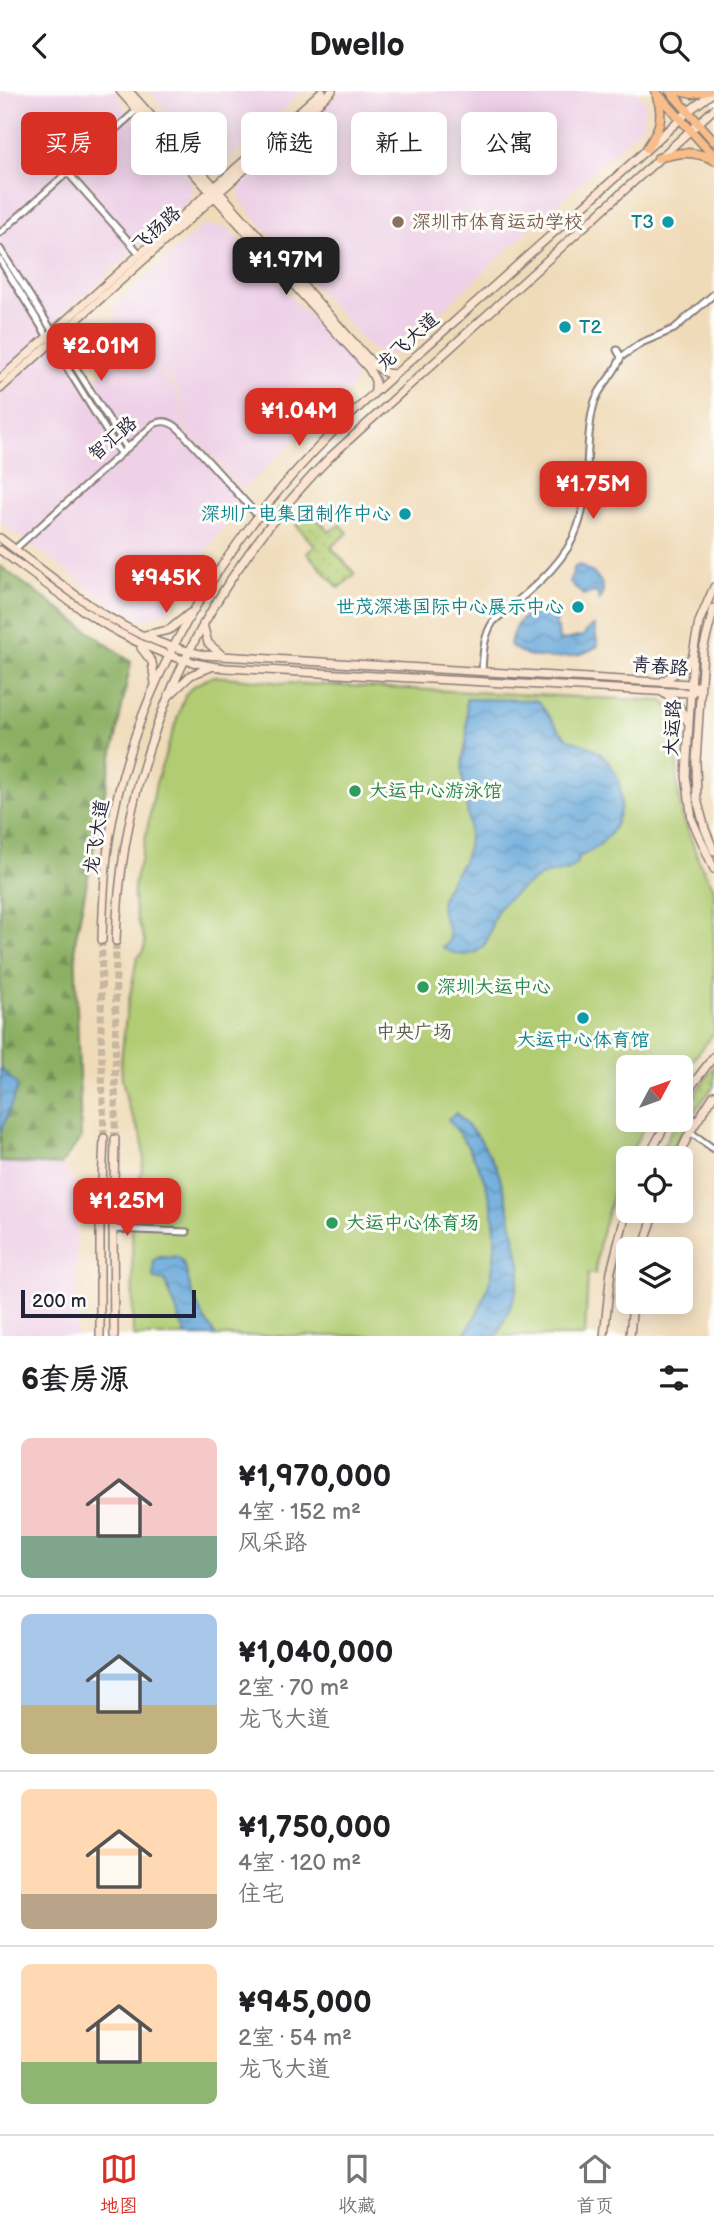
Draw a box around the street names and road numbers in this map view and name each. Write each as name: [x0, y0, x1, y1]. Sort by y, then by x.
street label: 飞扬路: [128, 201, 186, 257]
street label: 龙飞大道: [372, 308, 444, 376]
street label: 智汇路: [84, 412, 142, 466]
street label: 青春路: [631, 653, 689, 681]
street label: 大运路: [660, 699, 686, 757]
street label: 龙飞大道: [80, 798, 114, 876]

